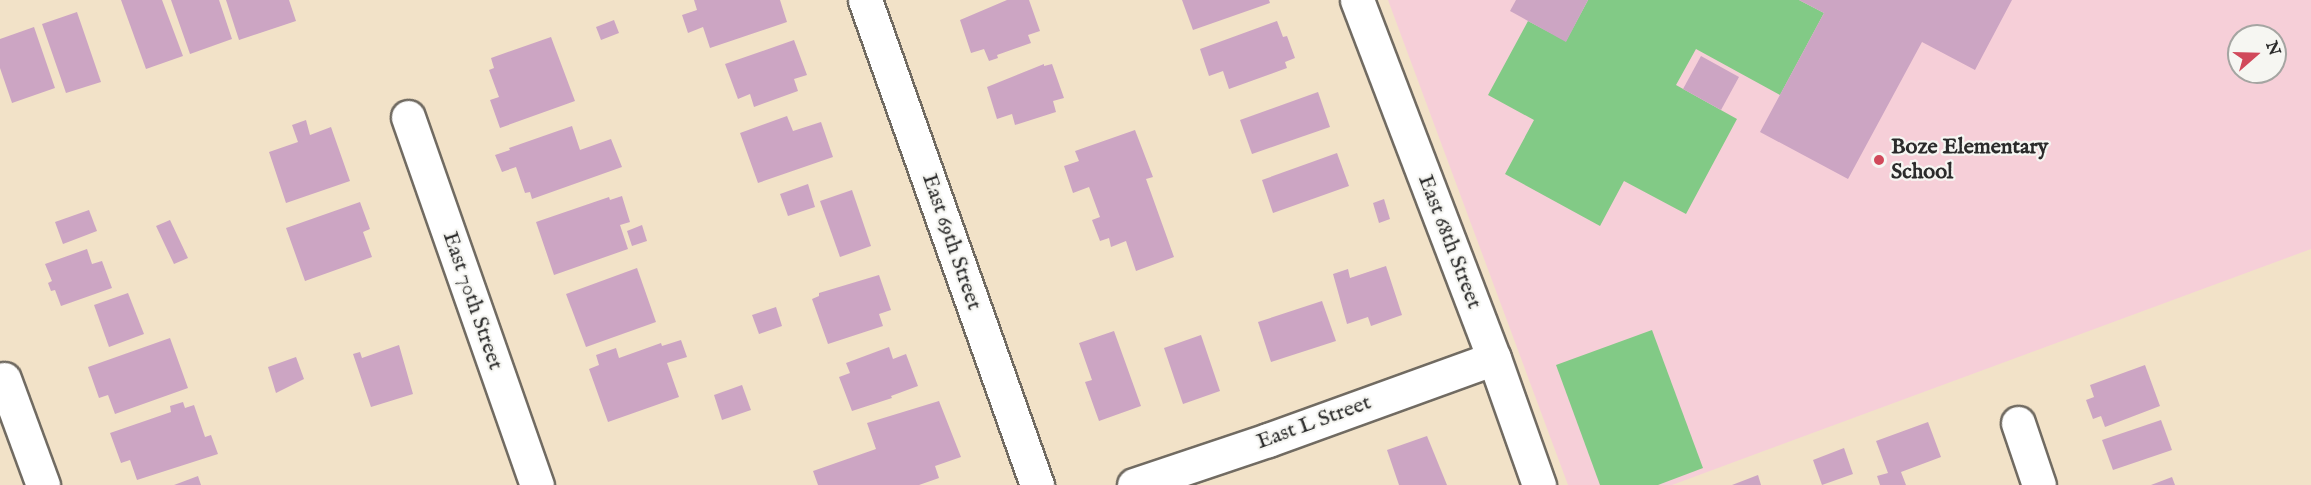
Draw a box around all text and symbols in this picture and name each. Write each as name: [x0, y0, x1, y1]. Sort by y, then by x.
north arrow: [2227, 24, 2287, 84]
text: N: [2260, 39, 2284, 58]
place label: Boze Elementary School: [1891, 134, 2048, 186]
marker: Boze Elementary School: [1872, 153, 1886, 167]
street label: East 69th Street: [915, 170, 987, 314]
street label: East 68th Street: [1411, 171, 1487, 313]
street label: East 70th Street: [436, 228, 508, 374]
street label: East L Street: [1253, 390, 1375, 456]

